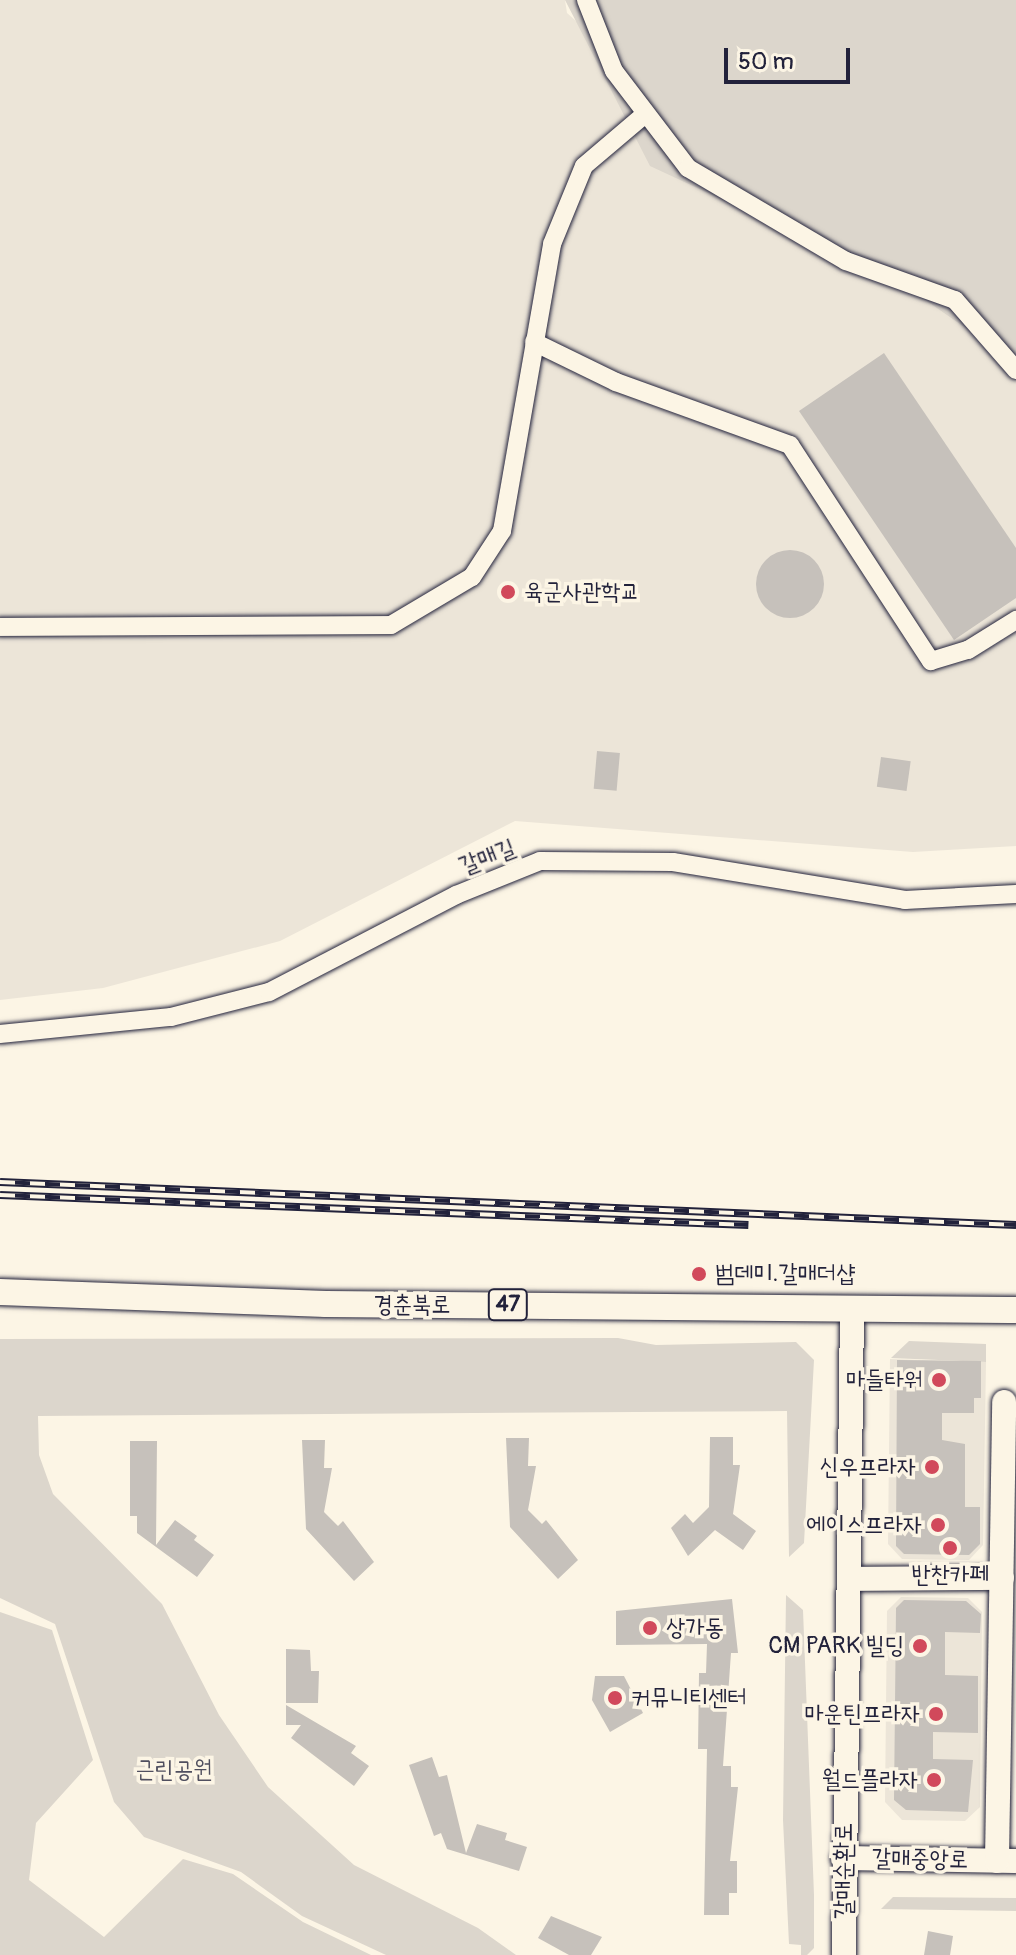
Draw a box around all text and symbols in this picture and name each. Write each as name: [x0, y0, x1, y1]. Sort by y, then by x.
scale bar: [728, 32, 854, 82]
text: 50 m: [738, 47, 794, 76]
place label: 육군사관학교: [524, 578, 640, 606]
marker: 육군사관학교: [499, 583, 517, 601]
street label: 갈매길: [455, 833, 519, 881]
place label: 범데미.갈매더샵: [715, 1260, 855, 1288]
marker: 범데미.갈매더샵: [690, 1265, 708, 1283]
road number: 47: [486, 1287, 530, 1323]
street label: 경춘북로: [373, 1291, 451, 1319]
place label: 마들타워: [846, 1366, 923, 1394]
marker: 마들타워: [930, 1371, 948, 1389]
place label: 신우프라자: [819, 1453, 916, 1481]
marker: 신우프라자: [923, 1458, 941, 1476]
place label: 에이스프라자: [806, 1511, 922, 1539]
marker: 에이스프라자: [929, 1516, 947, 1534]
marker: 반찬카페: [941, 1539, 959, 1557]
place label: 반찬카페: [911, 1561, 989, 1589]
place label: 상가동: [666, 1614, 724, 1642]
marker: 상가동: [641, 1619, 659, 1637]
place label: CM PARK 빌딩: [768, 1632, 904, 1660]
marker: CM PARK 빌딩: [911, 1637, 929, 1655]
place label: 커뮤니티센터: [631, 1684, 747, 1712]
marker: 커뮤니티센터: [606, 1689, 624, 1707]
place label: 마운틴프라자: [804, 1700, 920, 1728]
marker: 마운틴프라자: [927, 1705, 945, 1723]
park label: 근린공원: [135, 1756, 213, 1784]
place label: 월드플라자: [821, 1766, 918, 1794]
marker: 월드플라자: [925, 1771, 943, 1789]
street label: 갈매순환로: [830, 1823, 858, 1919]
street label: 갈매중앙로: [871, 1844, 969, 1874]

